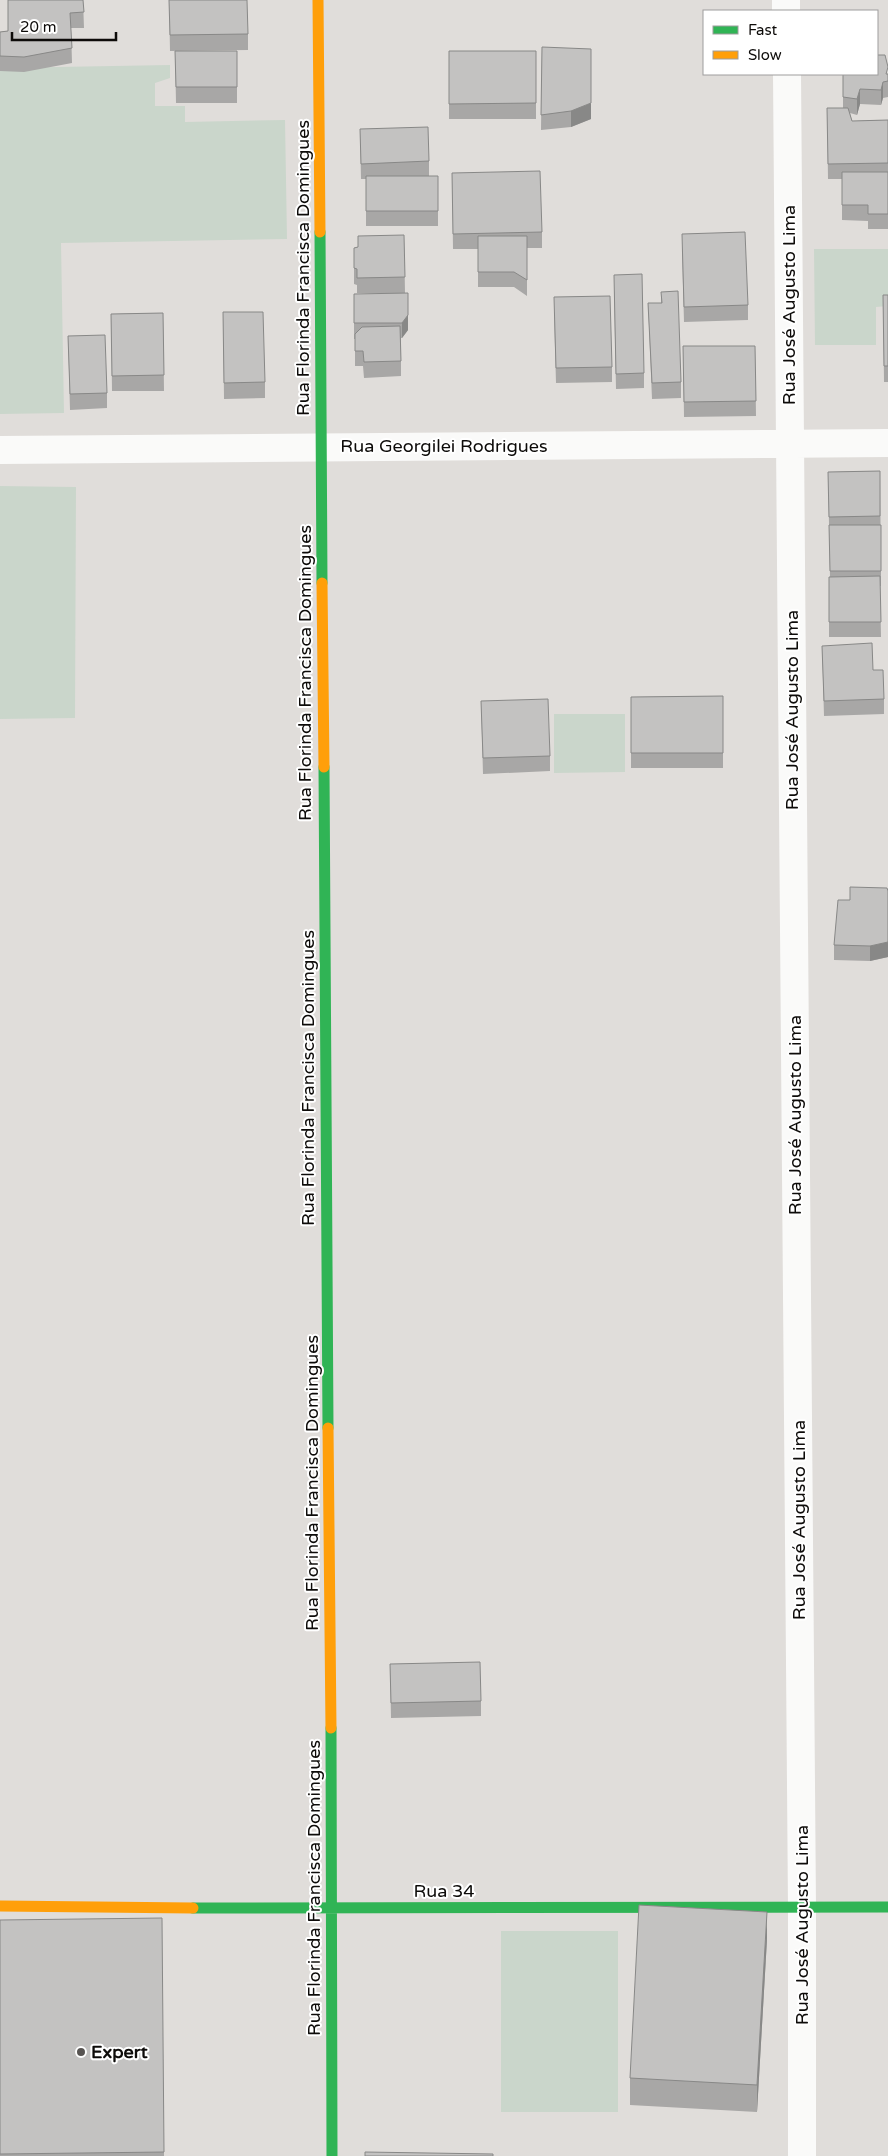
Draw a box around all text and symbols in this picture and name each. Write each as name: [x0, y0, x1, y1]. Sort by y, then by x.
scale bar: [12, 10, 116, 42]
legend: [703, 10, 878, 75]
text: 20 m: [20, 18, 57, 36]
text: Fast: [748, 21, 778, 39]
text: Slow: [748, 46, 782, 64]
street label: Rua Florinda Francisca Domingues: [292, 120, 314, 416]
street label: Rua José Augusto Lima: [778, 205, 800, 405]
street label: Rua Georgilei Rodrigues: [340, 435, 548, 457]
street label: Rua Florinda Francisca Domingues: [294, 525, 316, 821]
street label: Rua José Augusto Lima: [781, 610, 803, 810]
street label: Rua Florinda Francisca Domingues: [297, 930, 319, 1226]
street label: Rua José Augusto Lima: [784, 1015, 806, 1215]
street label: Rua Florinda Francisca Domingues: [301, 1335, 323, 1631]
street label: Rua José Augusto Lima: [788, 1420, 810, 1620]
street label: Rua Florinda Francisca Domingues: [303, 1740, 325, 2036]
street label: Rua José Augusto Lima: [791, 1825, 813, 2025]
street label: Rua 34: [413, 1880, 475, 1902]
place label: Expert: [91, 2041, 148, 2063]
marker: Expert: [75, 2046, 87, 2058]

